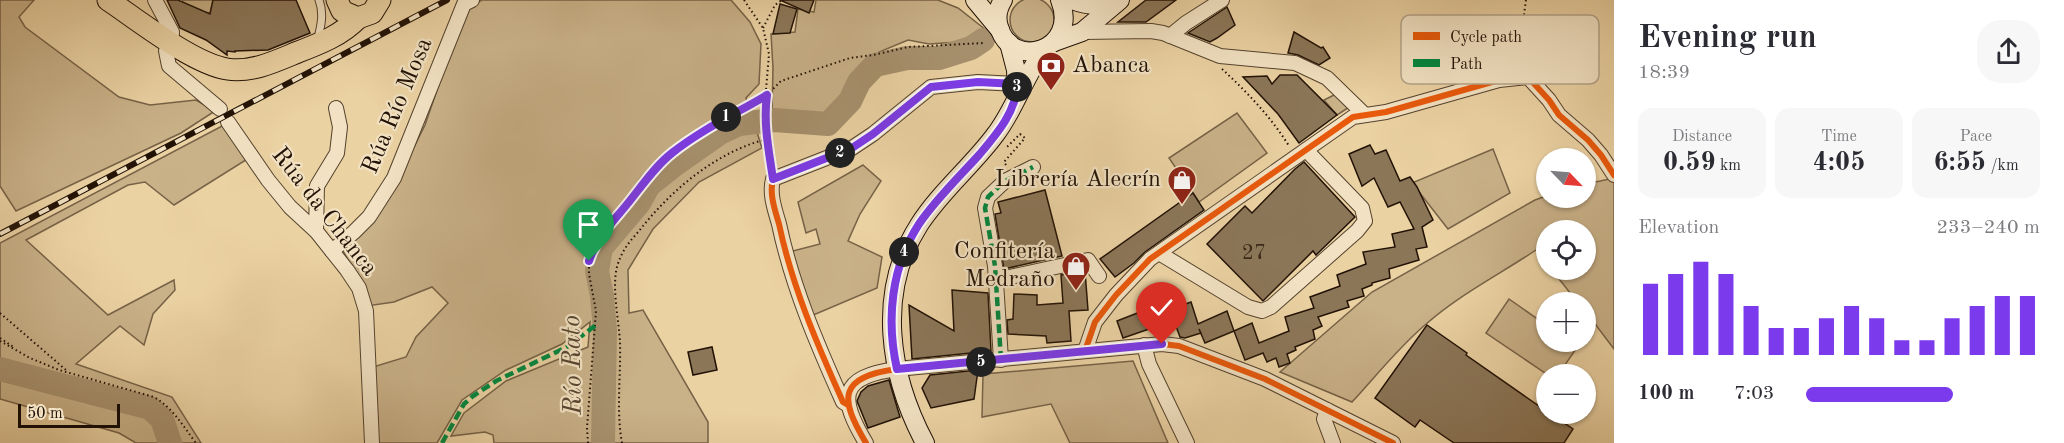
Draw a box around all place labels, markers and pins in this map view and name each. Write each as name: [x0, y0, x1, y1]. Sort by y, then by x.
bank icon: Abanca: [1035, 50, 1067, 92]
place label: Abanca: [1072, 54, 1150, 78]
pin: 3: [1002, 72, 1032, 102]
pin: 1: [711, 102, 741, 132]
pin: 2: [825, 138, 855, 168]
shop icon: Librería Alecrín: [1166, 164, 1198, 206]
place label: Librería Alecrín: [995, 168, 1161, 192]
pin: [563, 199, 614, 261]
pin: 4: [889, 237, 919, 267]
place label: Confitería Medraño: [954, 240, 1055, 292]
shop icon: Confitería Medraño: [1060, 250, 1092, 292]
pin: [1136, 282, 1187, 344]
pin: 5: [966, 347, 996, 377]

